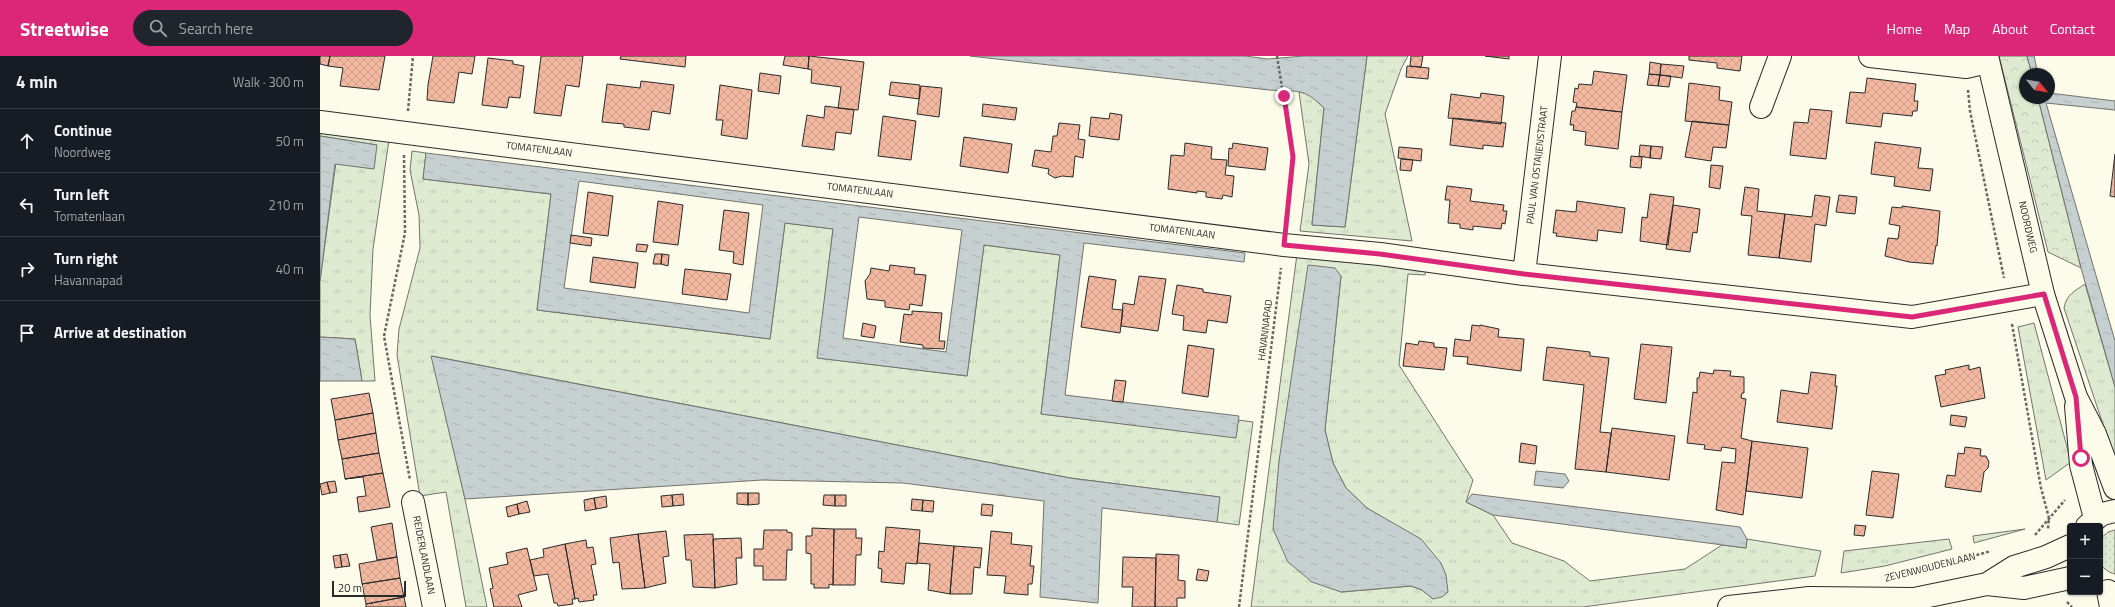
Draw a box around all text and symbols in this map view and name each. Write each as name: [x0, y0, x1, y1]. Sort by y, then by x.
search box: [133, 10, 413, 46]
text: Streetwise: [20, 14, 109, 43]
icon: search: [147, 17, 169, 39]
text: Search here: [179, 17, 253, 40]
text: Home: [1887, 18, 1922, 39]
text: Map: [1944, 18, 1970, 39]
text: About: [1992, 18, 2028, 39]
text: Contact: [2050, 18, 2095, 39]
north arrow: [2019, 68, 2055, 104]
text: 4 min: [16, 69, 57, 95]
text: Walk · 300 m: [233, 72, 304, 92]
route end: [1275, 87, 1293, 105]
street label: PAUL VAN OSTAIJENSTRAAT: [1522, 104, 1552, 225]
text: Continue: [54, 119, 112, 142]
icon: ahead: [16, 130, 38, 152]
text: 50 m: [276, 131, 304, 151]
street label: TOMATENLAAN: [505, 137, 573, 161]
text: Noordweg: [54, 142, 111, 162]
street label: TOMATENLAAN: [826, 178, 894, 202]
text: Turn left: [54, 183, 109, 206]
icon: left: [16, 194, 38, 216]
text: 210 m: [268, 195, 304, 215]
street label: NOORDWEG: [2015, 199, 2041, 255]
text: Tomatenlaan: [54, 206, 125, 226]
street label: TOMATENLAAN: [1148, 219, 1216, 243]
text: Turn right: [54, 247, 118, 270]
icon: right: [16, 258, 38, 280]
text: 40 m: [276, 259, 304, 279]
text: Havannapad: [54, 270, 123, 290]
street label: HAVANNAPAD: [1254, 299, 1276, 361]
text: Arrive at destination: [54, 321, 187, 344]
icon: arrive: [16, 322, 38, 344]
route start: [2072, 449, 2090, 467]
street label: REIDERLANDLAAN: [409, 514, 439, 596]
map controls: [2067, 523, 2103, 595]
button: +: [2067, 523, 2103, 559]
street label: ZEVENWOUDENLAAN: [1883, 548, 1977, 586]
button: −: [2067, 559, 2103, 595]
scale bar: [332, 579, 406, 598]
text: 20 m: [338, 580, 362, 596]

